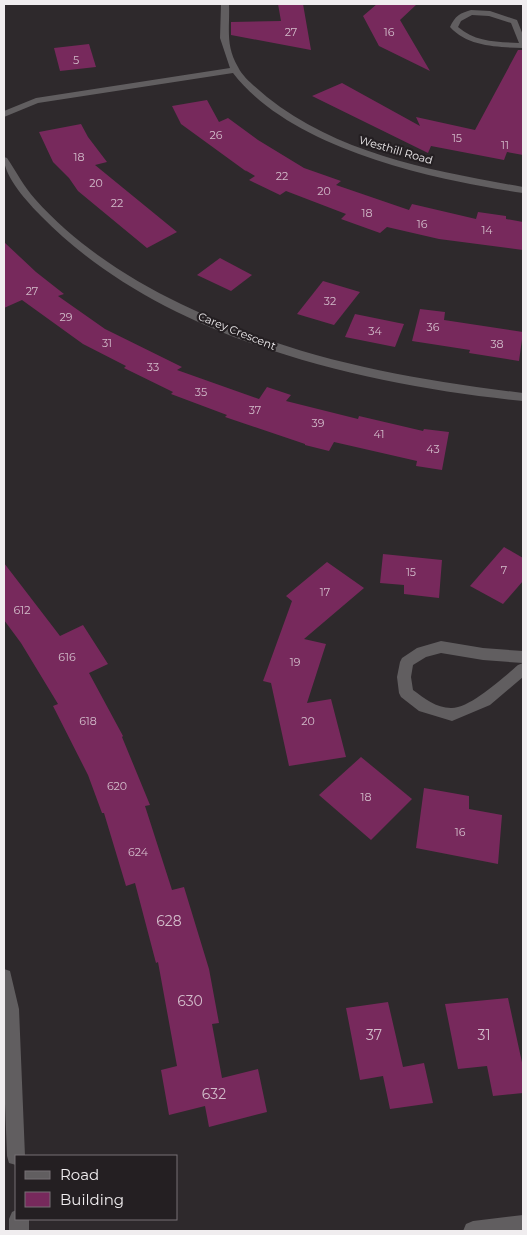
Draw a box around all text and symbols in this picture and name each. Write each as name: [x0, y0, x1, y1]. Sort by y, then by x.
house number: 27: [285, 25, 297, 39]
house number: 16: [384, 25, 395, 39]
house number: 5: [73, 53, 79, 67]
house number: 26: [210, 128, 223, 142]
house number: 15: [452, 131, 462, 145]
street label: Westhill Road: [358, 133, 434, 167]
house number: 11: [501, 138, 509, 152]
house number: 18: [74, 150, 85, 164]
house number: 22: [276, 169, 288, 183]
house number: 20: [89, 176, 103, 190]
house number: 20: [317, 184, 331, 198]
house number: 22: [111, 196, 123, 210]
house number: 18: [362, 206, 373, 220]
house number: 16: [417, 217, 428, 231]
house number: 14: [481, 223, 493, 237]
house number: 27: [26, 284, 38, 298]
house number: 32: [324, 294, 336, 308]
street label: Carey Crescent: [196, 309, 278, 353]
house number: 29: [60, 310, 73, 324]
house number: 36: [427, 320, 440, 334]
house number: 34: [368, 324, 382, 338]
house number: 31: [102, 336, 112, 350]
house number: 38: [490, 337, 504, 351]
house number: 33: [147, 360, 159, 374]
house number: 35: [195, 385, 207, 399]
house number: 37: [249, 403, 261, 417]
house number: 39: [312, 416, 325, 430]
house number: 41: [374, 427, 384, 441]
house number: 43: [426, 442, 440, 456]
house number: 7: [501, 563, 507, 577]
house number: 15: [406, 565, 416, 579]
house number: 17: [320, 585, 330, 599]
house number: 612: [14, 603, 30, 617]
house number: 616: [58, 650, 76, 664]
house number: 19: [290, 655, 301, 669]
house number: 618: [79, 714, 97, 728]
house number: 20: [301, 714, 315, 728]
house number: 620: [107, 779, 127, 793]
house number: 18: [361, 790, 372, 804]
house number: 16: [455, 825, 466, 839]
house number: 624: [128, 845, 149, 859]
house number: 628: [156, 912, 182, 930]
house number: 630: [177, 992, 203, 1010]
house number: 37: [366, 1026, 382, 1044]
house number: 31: [478, 1026, 490, 1044]
house number: 632: [202, 1085, 226, 1103]
legend: [15, 1155, 178, 1220]
text: Road: [60, 1165, 99, 1184]
text: Building: [60, 1190, 124, 1209]

